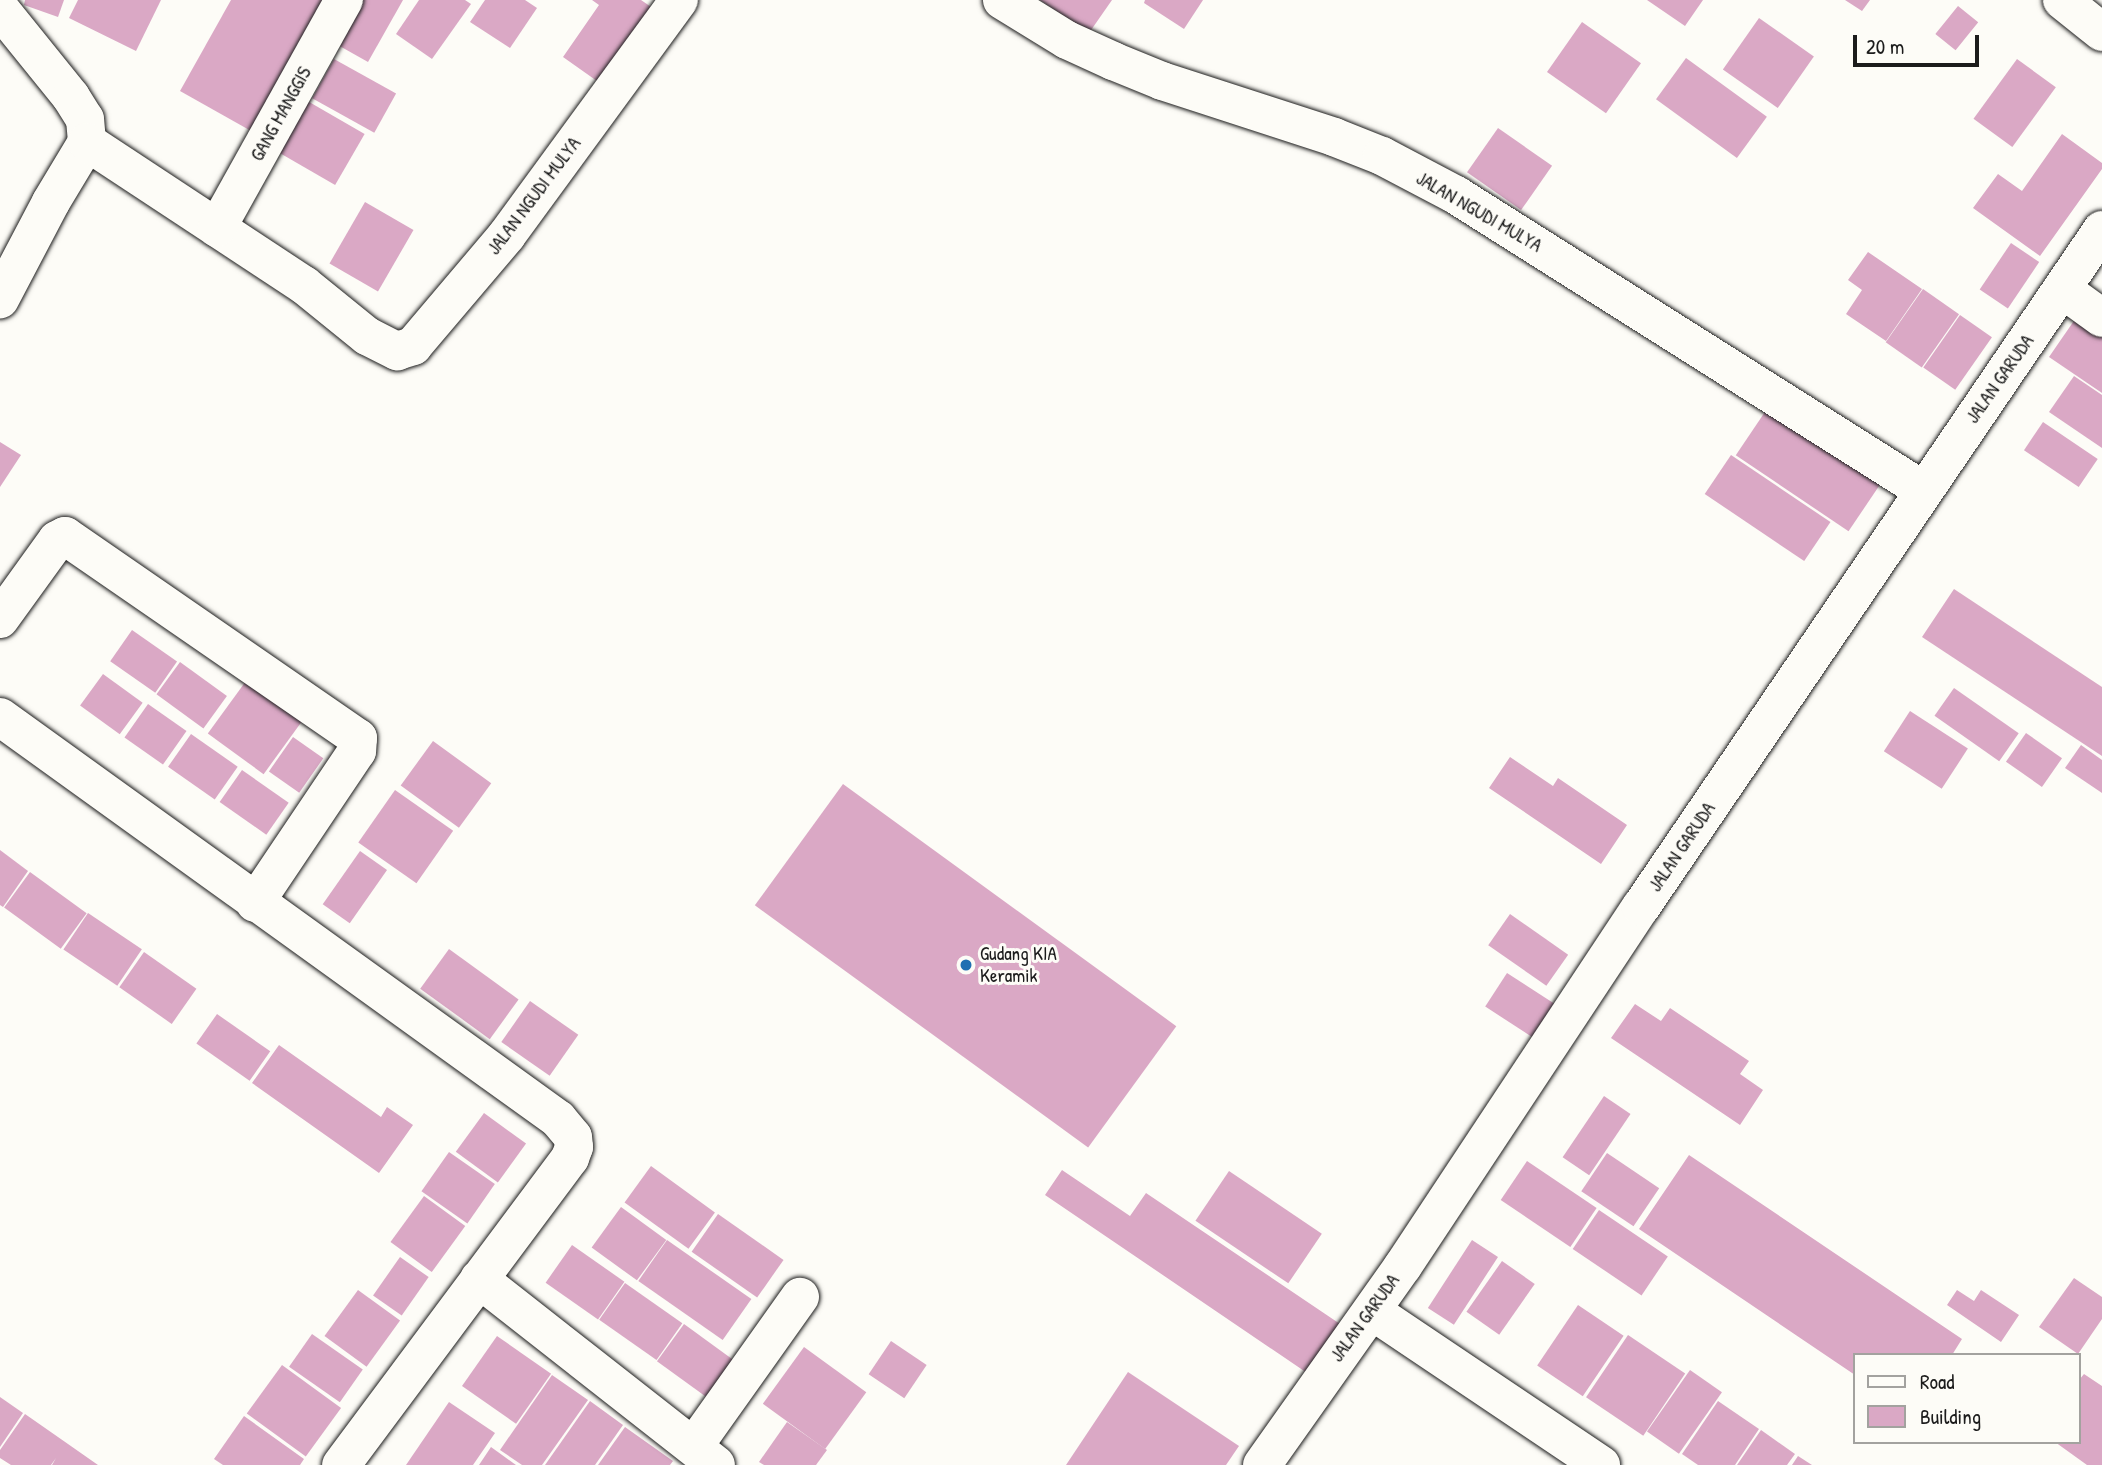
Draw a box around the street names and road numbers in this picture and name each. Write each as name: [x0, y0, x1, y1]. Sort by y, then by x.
street label: GANG MANGGIS: [246, 63, 316, 165]
street label: JALAN NGUDI MULYA: [482, 133, 586, 259]
street label: JALAN NGUDI MULYA: [1412, 167, 1546, 257]
street label: JALAN GARUDA: [1961, 330, 2039, 428]
street label: JALAN GARUDA: [1644, 798, 1720, 896]
street label: JALAN GARUDA: [1326, 1270, 1404, 1366]

